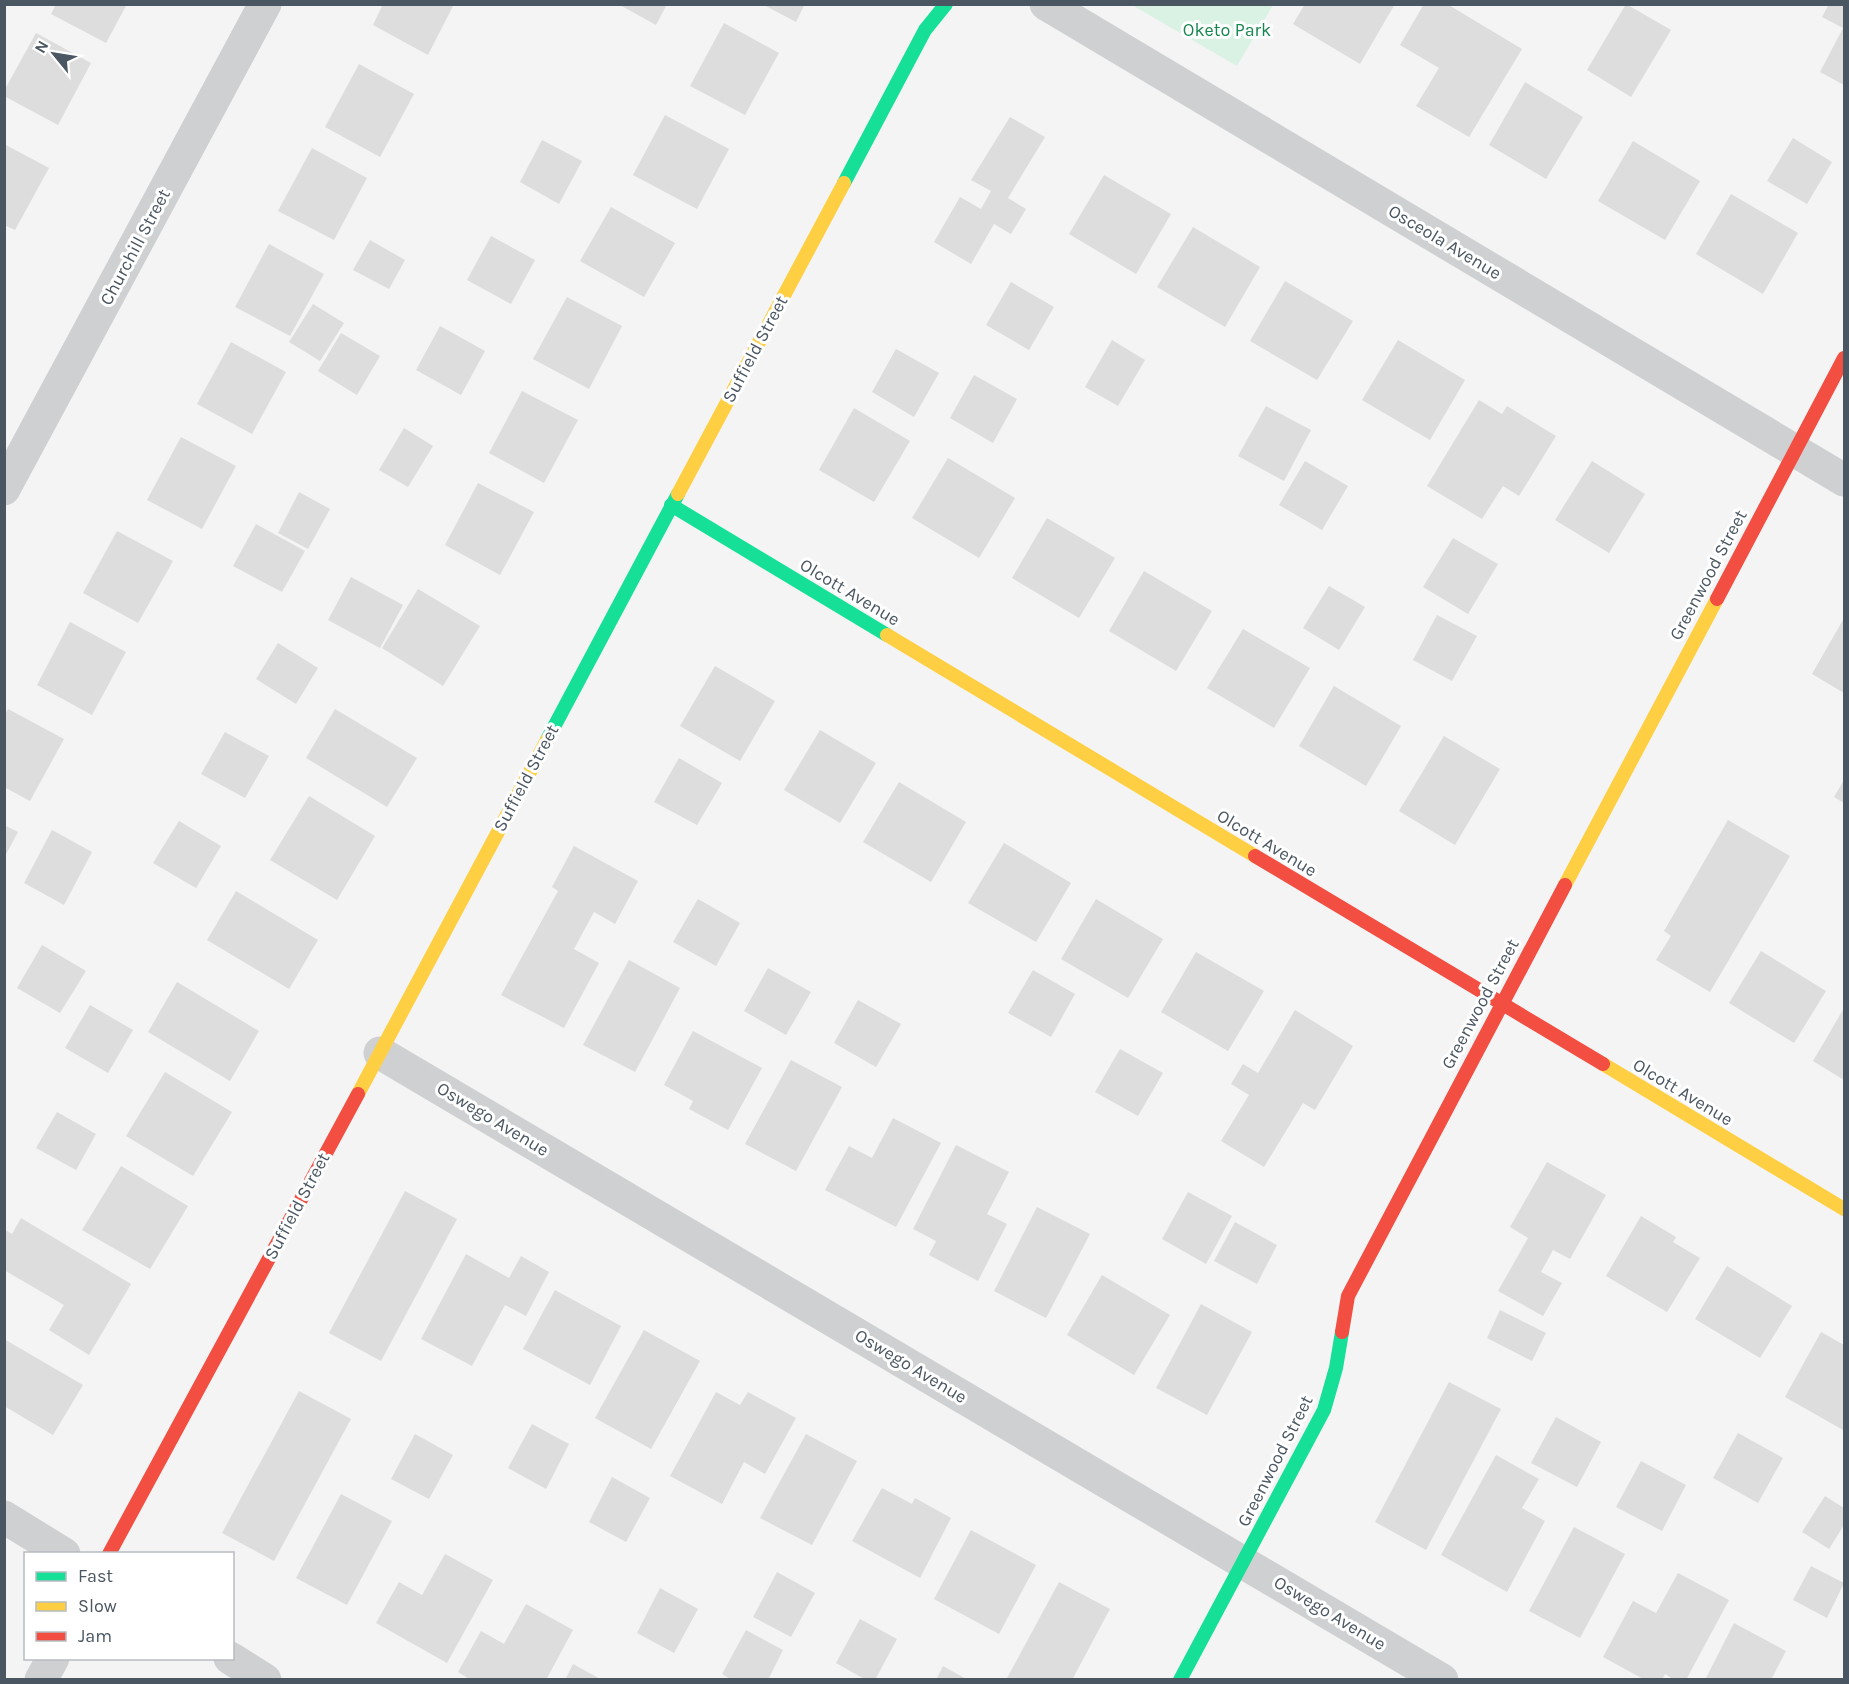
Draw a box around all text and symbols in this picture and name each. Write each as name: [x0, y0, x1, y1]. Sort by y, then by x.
park label: Oketo Park: [1183, 19, 1271, 41]
north arrow: [24, 24, 84, 84]
text: N: [30, 37, 53, 56]
street label: Churchill Street: [95, 185, 175, 309]
street label: Osceola Avenue: [1385, 200, 1505, 284]
street label: Suffield Street: [718, 291, 793, 406]
street label: Greenwood Street: [1664, 506, 1752, 644]
street label: Olcott Avenue: [796, 554, 904, 630]
street label: Suffield Street: [489, 720, 564, 835]
street label: Olcott Avenue: [1213, 805, 1321, 881]
street label: Greenwood Street: [1436, 935, 1524, 1073]
street label: Olcott Avenue: [1629, 1054, 1737, 1130]
street label: Oswego Avenue: [433, 1077, 553, 1161]
street label: Suffield Street: [260, 1148, 335, 1263]
street label: Oswego Avenue: [851, 1324, 971, 1408]
street label: Greenwood Street: [1232, 1391, 1318, 1530]
legend: [24, 1552, 234, 1660]
text: Fast: [78, 1565, 113, 1587]
street label: Oswego Avenue: [1270, 1571, 1390, 1655]
text: Slow: [78, 1595, 117, 1617]
text: Jam: [78, 1625, 112, 1647]

